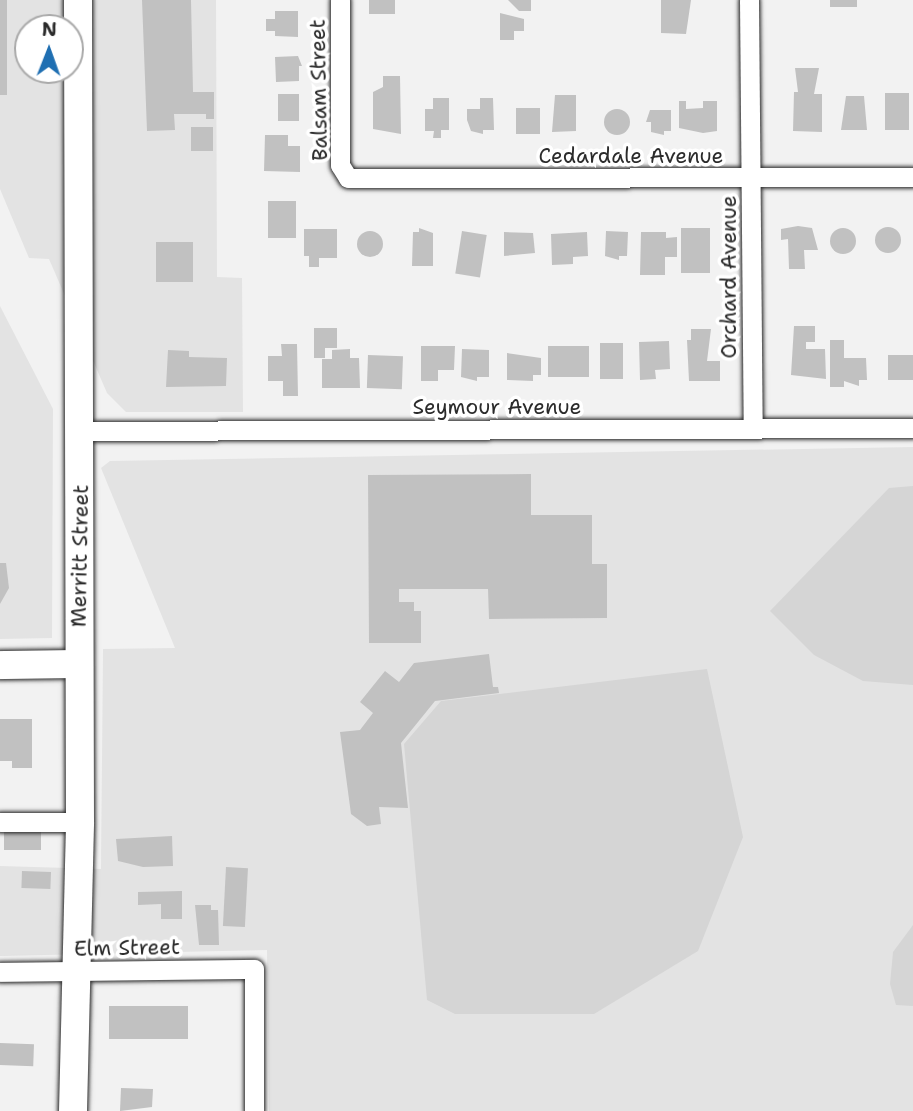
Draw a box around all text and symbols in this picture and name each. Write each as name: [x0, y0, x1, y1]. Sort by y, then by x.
north arrow: [14, 14, 84, 84]
text: N: [42, 17, 57, 42]
street label: Balsam Street: [305, 19, 333, 161]
street label: Cedardale Avenue: [539, 143, 723, 169]
street label: Orchard Avenue: [716, 195, 742, 359]
street label: Seymour Avenue: [413, 394, 581, 420]
street label: Merritt Street: [66, 484, 94, 628]
street label: Elm Street: [74, 934, 180, 962]

